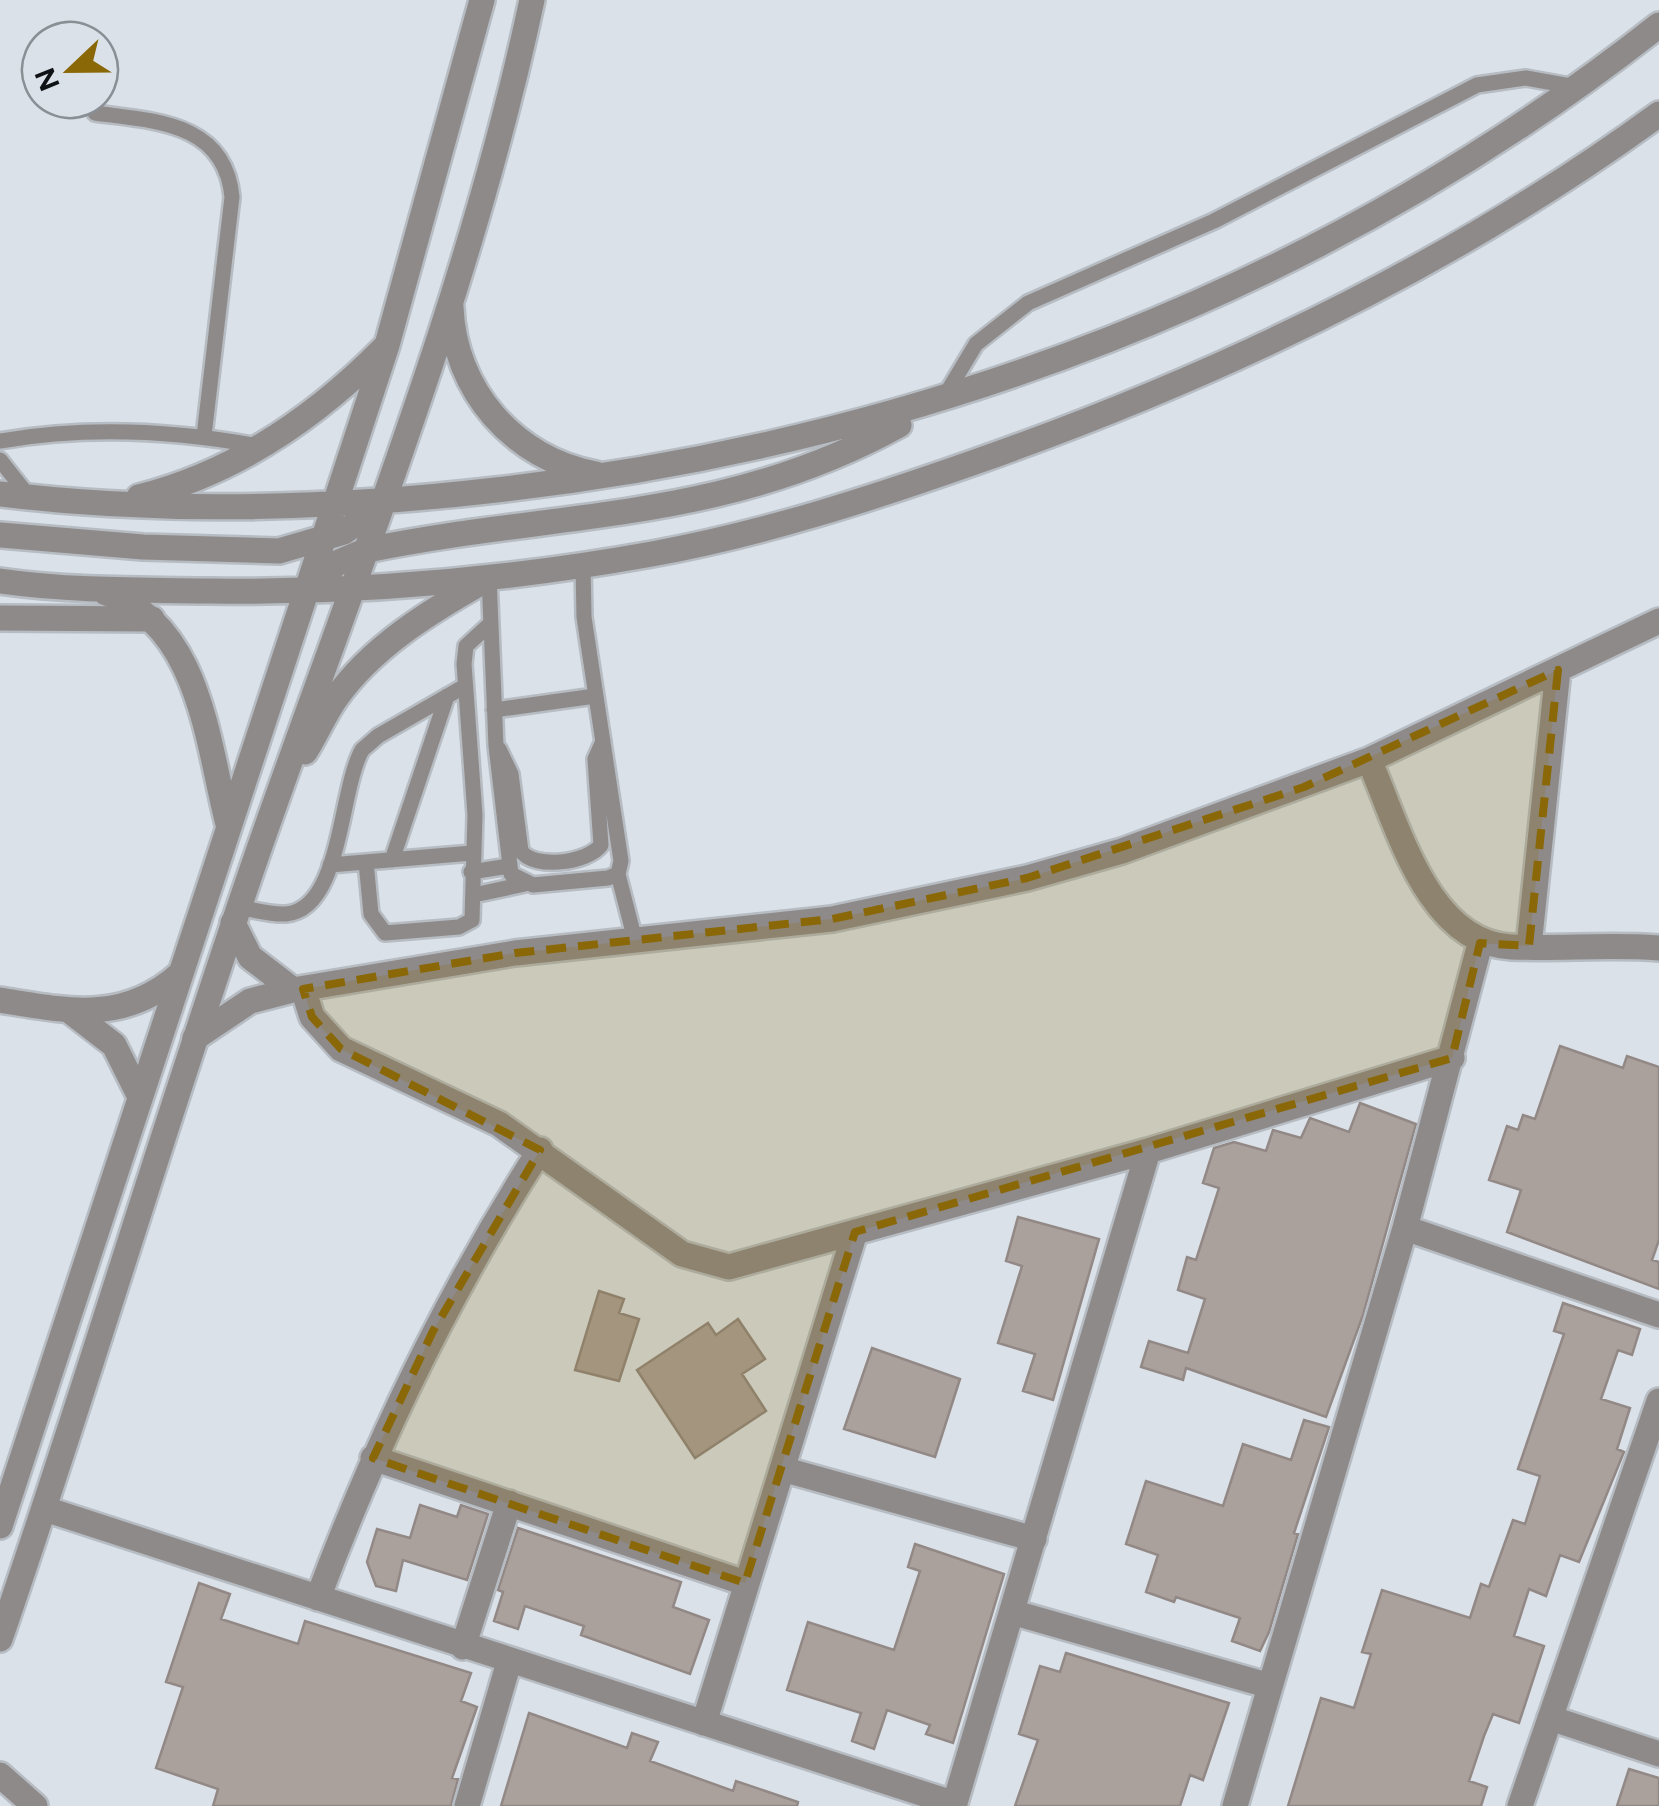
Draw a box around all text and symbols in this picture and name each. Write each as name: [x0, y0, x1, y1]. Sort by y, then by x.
north arrow: [20, 20, 120, 120]
text: N: [27, 63, 67, 96]

